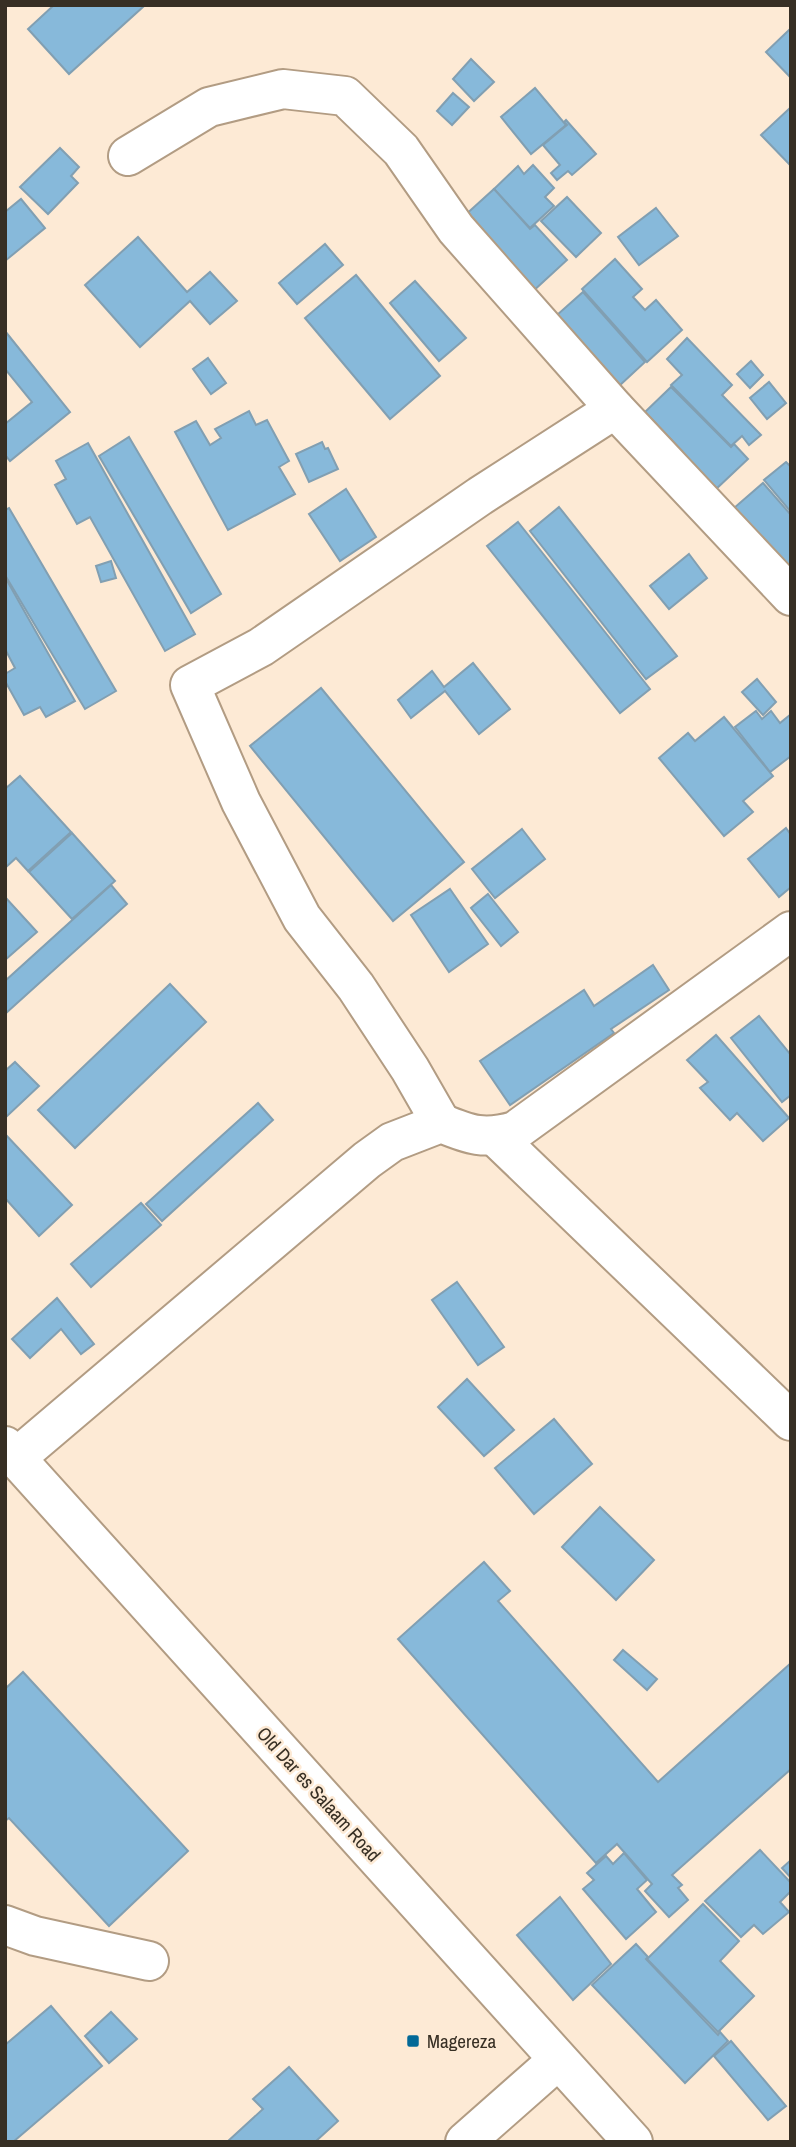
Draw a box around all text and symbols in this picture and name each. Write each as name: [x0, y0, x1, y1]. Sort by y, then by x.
street label: Old Dar es Salaam Road: [251, 1721, 387, 1867]
place label: Magereza: [427, 2028, 497, 2054]
marker: Magereza: [405, 2033, 421, 2049]

